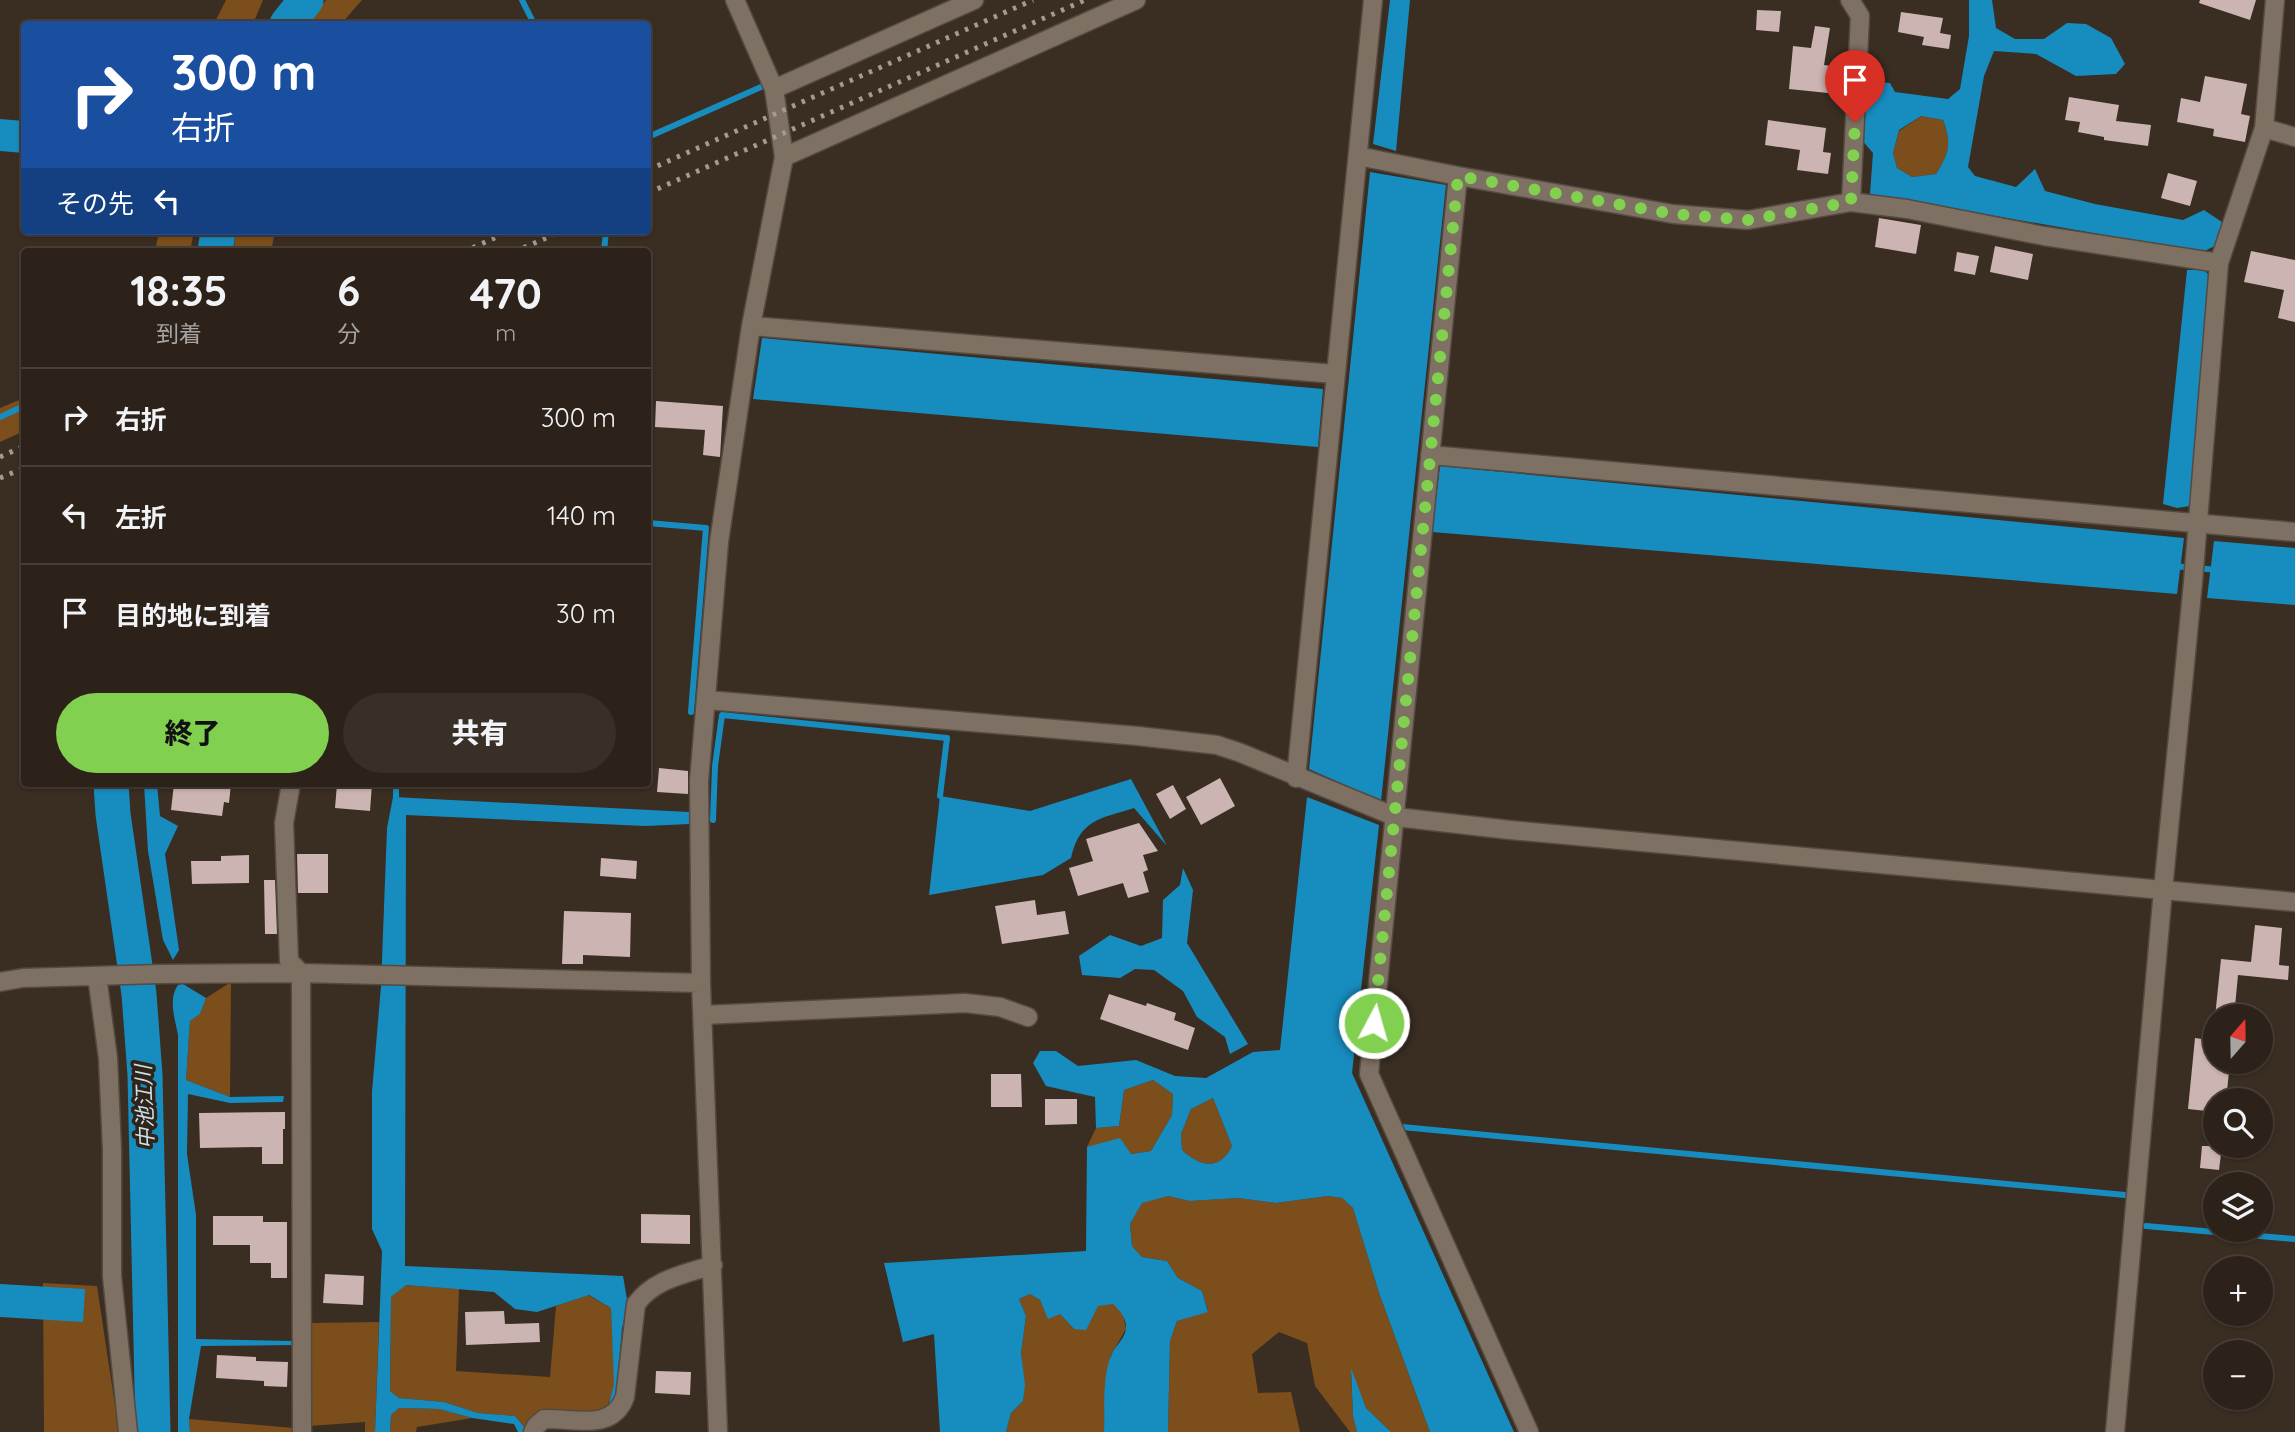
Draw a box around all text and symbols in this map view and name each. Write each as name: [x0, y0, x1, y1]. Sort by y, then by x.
text: 300 m: [171, 41, 316, 102]
icon: right: [56, 49, 147, 140]
pin: [1825, 50, 1885, 122]
icon: arrive: [1836, 61, 1874, 99]
text: 右折: [171, 107, 235, 147]
icon: left: [148, 182, 186, 220]
text: その先: [56, 187, 134, 220]
text: 18:35: [130, 264, 228, 317]
text: 6: [337, 264, 360, 317]
text: 470: [469, 267, 542, 320]
text: m: [495, 318, 516, 347]
text: 到着: [156, 319, 202, 348]
text: 分: [337, 319, 360, 348]
icon: right: [56, 398, 94, 436]
text: 300 m: [541, 401, 616, 434]
text: 右折: [115, 403, 167, 436]
icon: left: [56, 496, 94, 534]
text: 140 m: [547, 499, 616, 532]
text: 左折: [115, 501, 167, 534]
icon: arrive: [56, 594, 94, 632]
text: 30 m: [556, 597, 616, 630]
text: 目的地に到着: [115, 599, 271, 632]
button: 終了: [56, 693, 329, 773]
button: 共有: [343, 693, 616, 773]
position arrow: [1337, 986, 1411, 1060]
north arrow: [2203, 1004, 2273, 1074]
map controls: [2203, 1004, 2273, 1410]
water label: 中池江川: [129, 1063, 158, 1149]
button: search: [2203, 1088, 2273, 1158]
button: layers: [2203, 1172, 2273, 1242]
button: +: [2203, 1256, 2273, 1326]
button: −: [2203, 1340, 2273, 1410]

